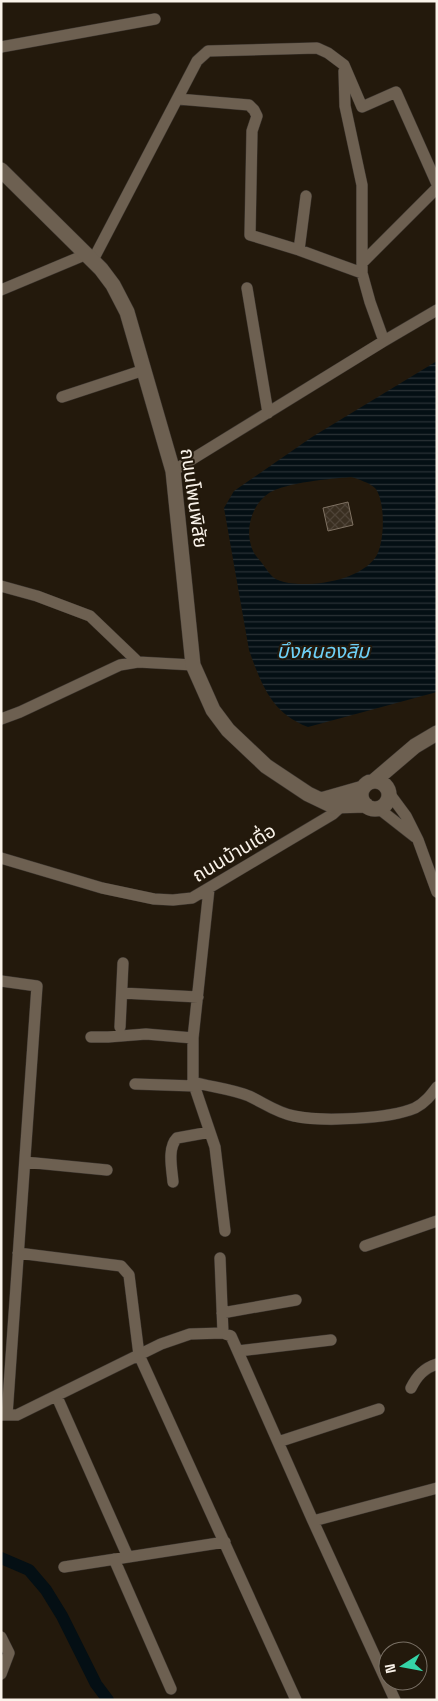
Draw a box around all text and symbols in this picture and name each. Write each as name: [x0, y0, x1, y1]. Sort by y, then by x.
street label: ถนนโพนพิสัย: [175, 447, 213, 549]
water label: บึงหนองสิม: [277, 638, 371, 664]
street label: ถนนบ้านเดื่อ: [187, 817, 281, 888]
north arrow: [378, 1641, 428, 1691]
text: N: [381, 1662, 400, 1675]

